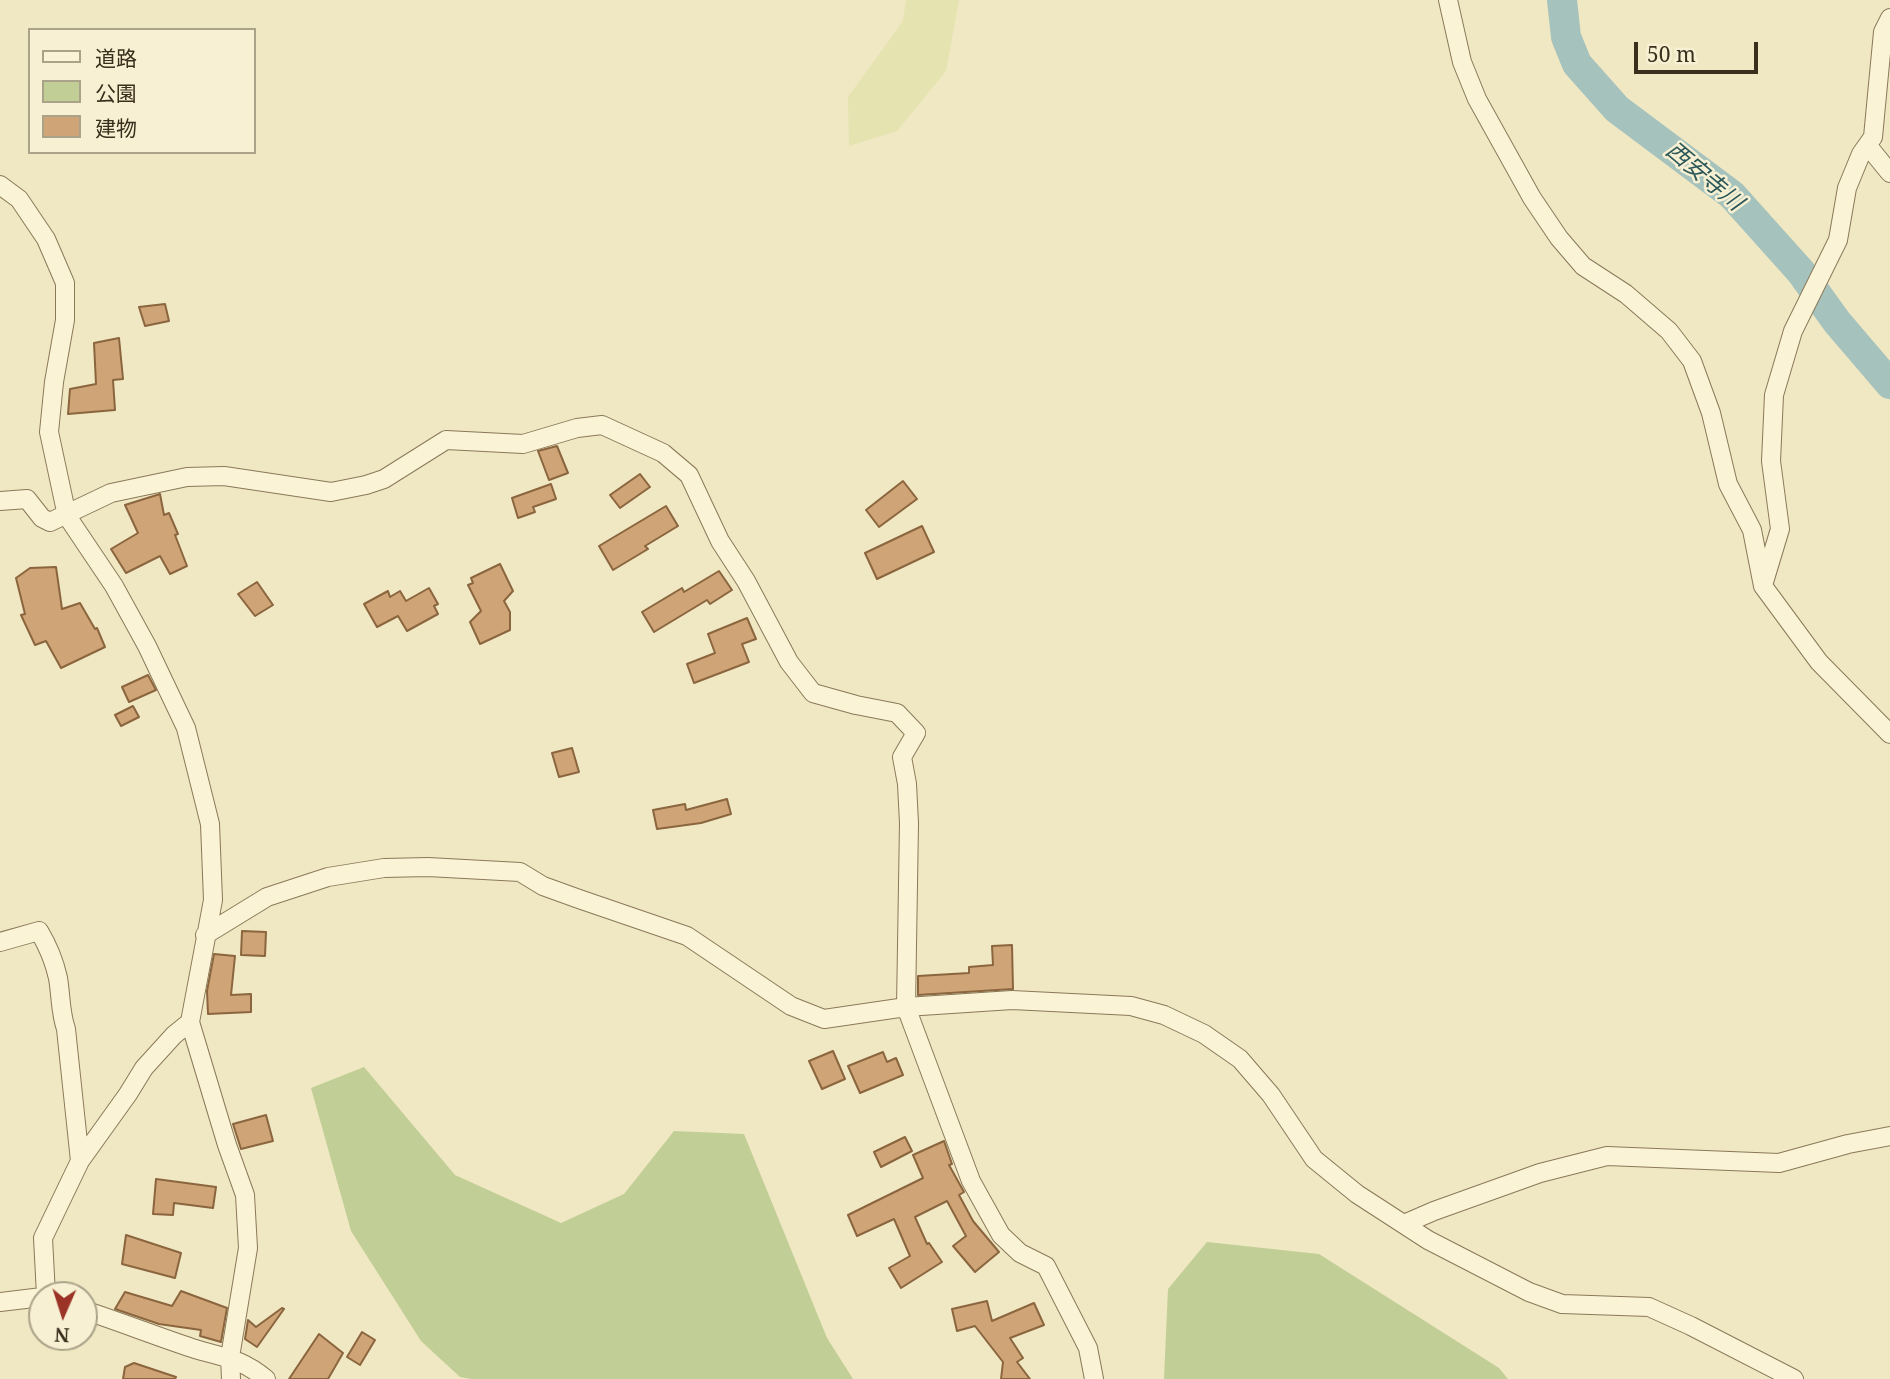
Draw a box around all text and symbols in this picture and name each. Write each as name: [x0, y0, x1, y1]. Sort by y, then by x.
legend: [28, 28, 256, 154]
scale bar: [1638, 28, 1762, 72]
text: 50 m: [1647, 40, 1696, 68]
text: 道路: [95, 44, 137, 72]
text: 公園: [95, 79, 137, 107]
text: 建物: [95, 114, 137, 142]
water label: 西安寺川: [1660, 137, 1748, 217]
north arrow: [28, 1281, 98, 1351]
text: N: [54, 1322, 70, 1348]

